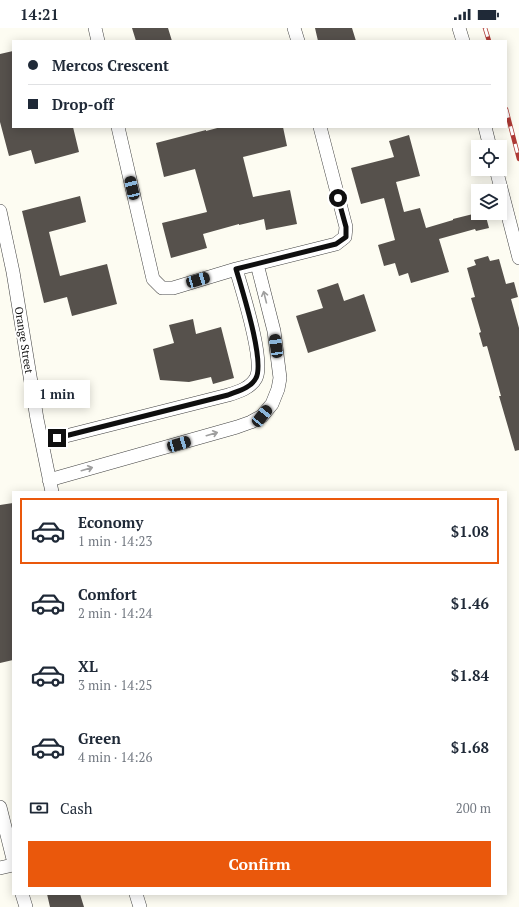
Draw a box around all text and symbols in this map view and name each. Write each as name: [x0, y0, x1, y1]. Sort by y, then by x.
text: 14:21: [20, 4, 59, 24]
text: Mercos Crescent: [52, 55, 169, 75]
text: Drop-off: [52, 94, 114, 114]
map controls: [471, 140, 507, 220]
button: locate: [471, 140, 507, 176]
car: [123, 175, 141, 201]
button: layers: [471, 184, 507, 220]
route start: [329, 189, 347, 207]
car: [185, 271, 211, 289]
one-way arrow: [261, 291, 269, 304]
street label: Orange Street: [12, 305, 36, 375]
car: [268, 333, 284, 359]
callout: 1 min: [24, 380, 90, 408]
text: 1 min: [39, 385, 75, 403]
car: [250, 403, 274, 429]
route end: [48, 429, 66, 447]
one-way arrow: [205, 430, 218, 437]
car: [166, 435, 192, 453]
one-way arrow: [80, 465, 93, 472]
text: Economy: [78, 512, 143, 532]
icon: car: [30, 513, 66, 549]
text: $1.08: [451, 521, 489, 541]
text: 1 min · 14:23: [78, 532, 152, 550]
text: Comfort: [78, 584, 137, 604]
icon: car: [30, 585, 66, 621]
text: $1.46: [451, 593, 489, 613]
text: 2 min · 14:24: [78, 604, 152, 622]
text: XL: [78, 656, 98, 676]
icon: car: [30, 657, 66, 693]
text: $1.84: [451, 665, 489, 685]
text: 3 min · 14:25: [78, 676, 152, 694]
text: Green: [78, 728, 121, 748]
icon: car: [30, 729, 66, 765]
text: $1.68: [451, 737, 489, 757]
text: 4 min · 14:26: [78, 748, 152, 766]
icon: cash: [28, 797, 50, 819]
text: Cash: [60, 798, 93, 818]
text: 200 m: [456, 799, 491, 817]
button: Confirm: [28, 841, 491, 887]

